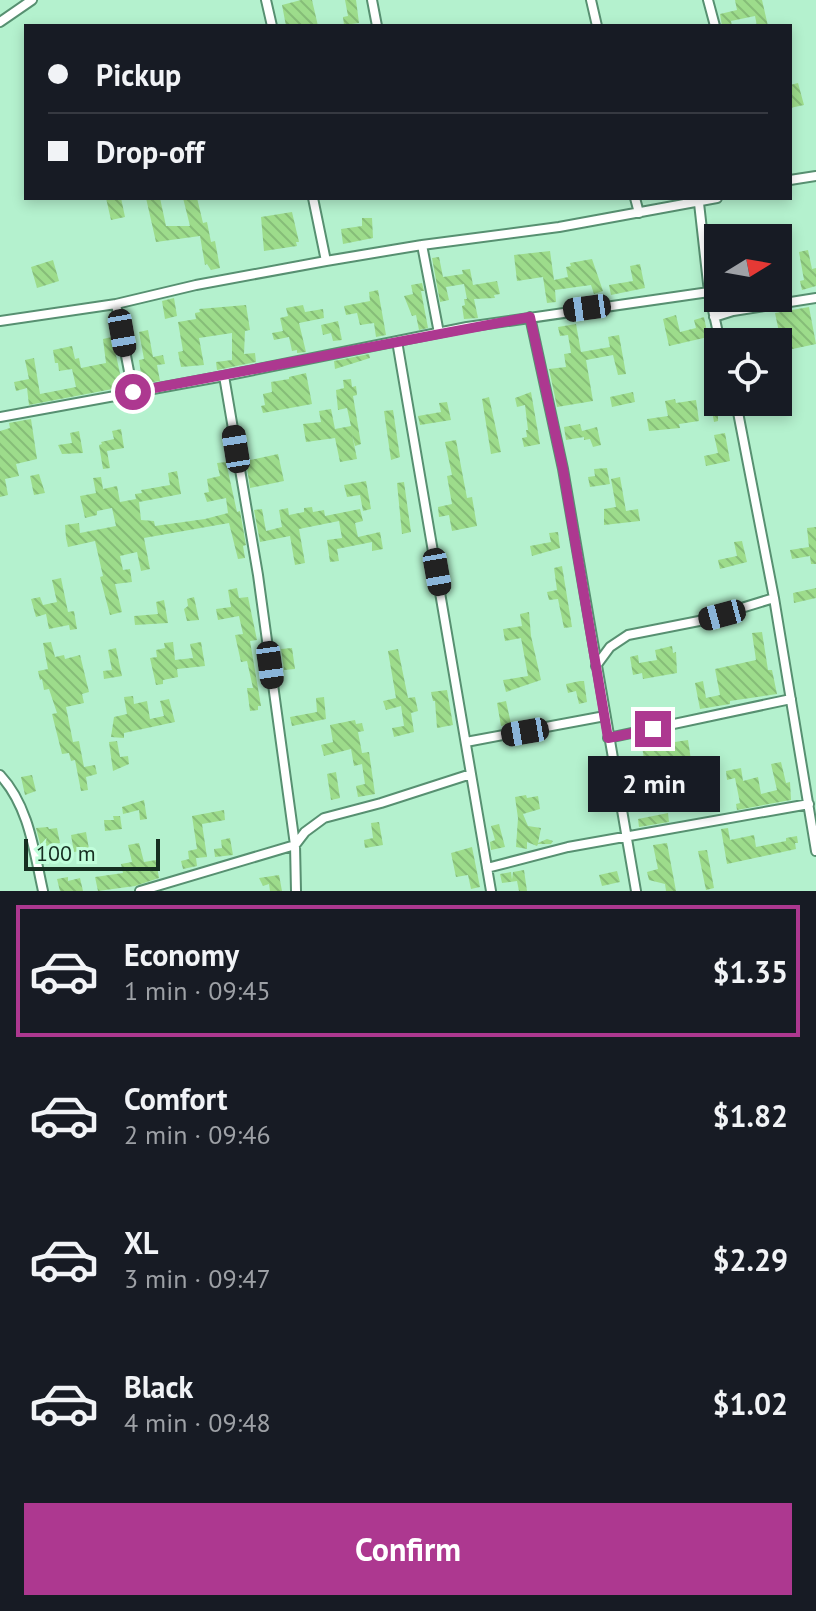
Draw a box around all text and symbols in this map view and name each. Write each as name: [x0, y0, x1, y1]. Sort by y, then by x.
text: Pickup: [96, 55, 181, 94]
text: Drop-off: [96, 132, 204, 171]
north arrow: [704, 224, 792, 312]
map controls: [704, 224, 792, 416]
car: [562, 293, 612, 323]
car: [106, 307, 138, 359]
button: locate: [704, 328, 792, 416]
route start: [115, 374, 151, 410]
car: [220, 423, 252, 475]
car: [421, 546, 453, 598]
car: [696, 597, 748, 633]
car: [255, 640, 285, 690]
route end: [635, 711, 671, 747]
car: [499, 716, 551, 748]
callout: 2 min: [587, 757, 719, 813]
text: 2 min: [622, 767, 686, 800]
scale bar: [24, 835, 160, 871]
text: 100 m: [36, 839, 96, 867]
icon: car: [28, 935, 100, 1007]
text: Economy: [124, 935, 239, 974]
text: $1.35: [713, 952, 788, 991]
text: 1 min · 09:45: [124, 974, 271, 1007]
icon: car: [28, 1079, 100, 1151]
text: Comfort: [124, 1079, 227, 1118]
text: $1.82: [713, 1096, 788, 1135]
text: 2 min · 09:46: [124, 1118, 271, 1151]
icon: car: [28, 1223, 100, 1295]
text: XL: [124, 1223, 158, 1262]
text: $2.29: [713, 1240, 788, 1279]
text: 3 min · 09:47: [124, 1262, 271, 1295]
icon: car: [28, 1367, 100, 1439]
text: Black: [124, 1367, 193, 1406]
text: $1.02: [713, 1384, 788, 1423]
text: 4 min · 09:48: [124, 1406, 271, 1439]
button: Confirm: [24, 1503, 792, 1595]

